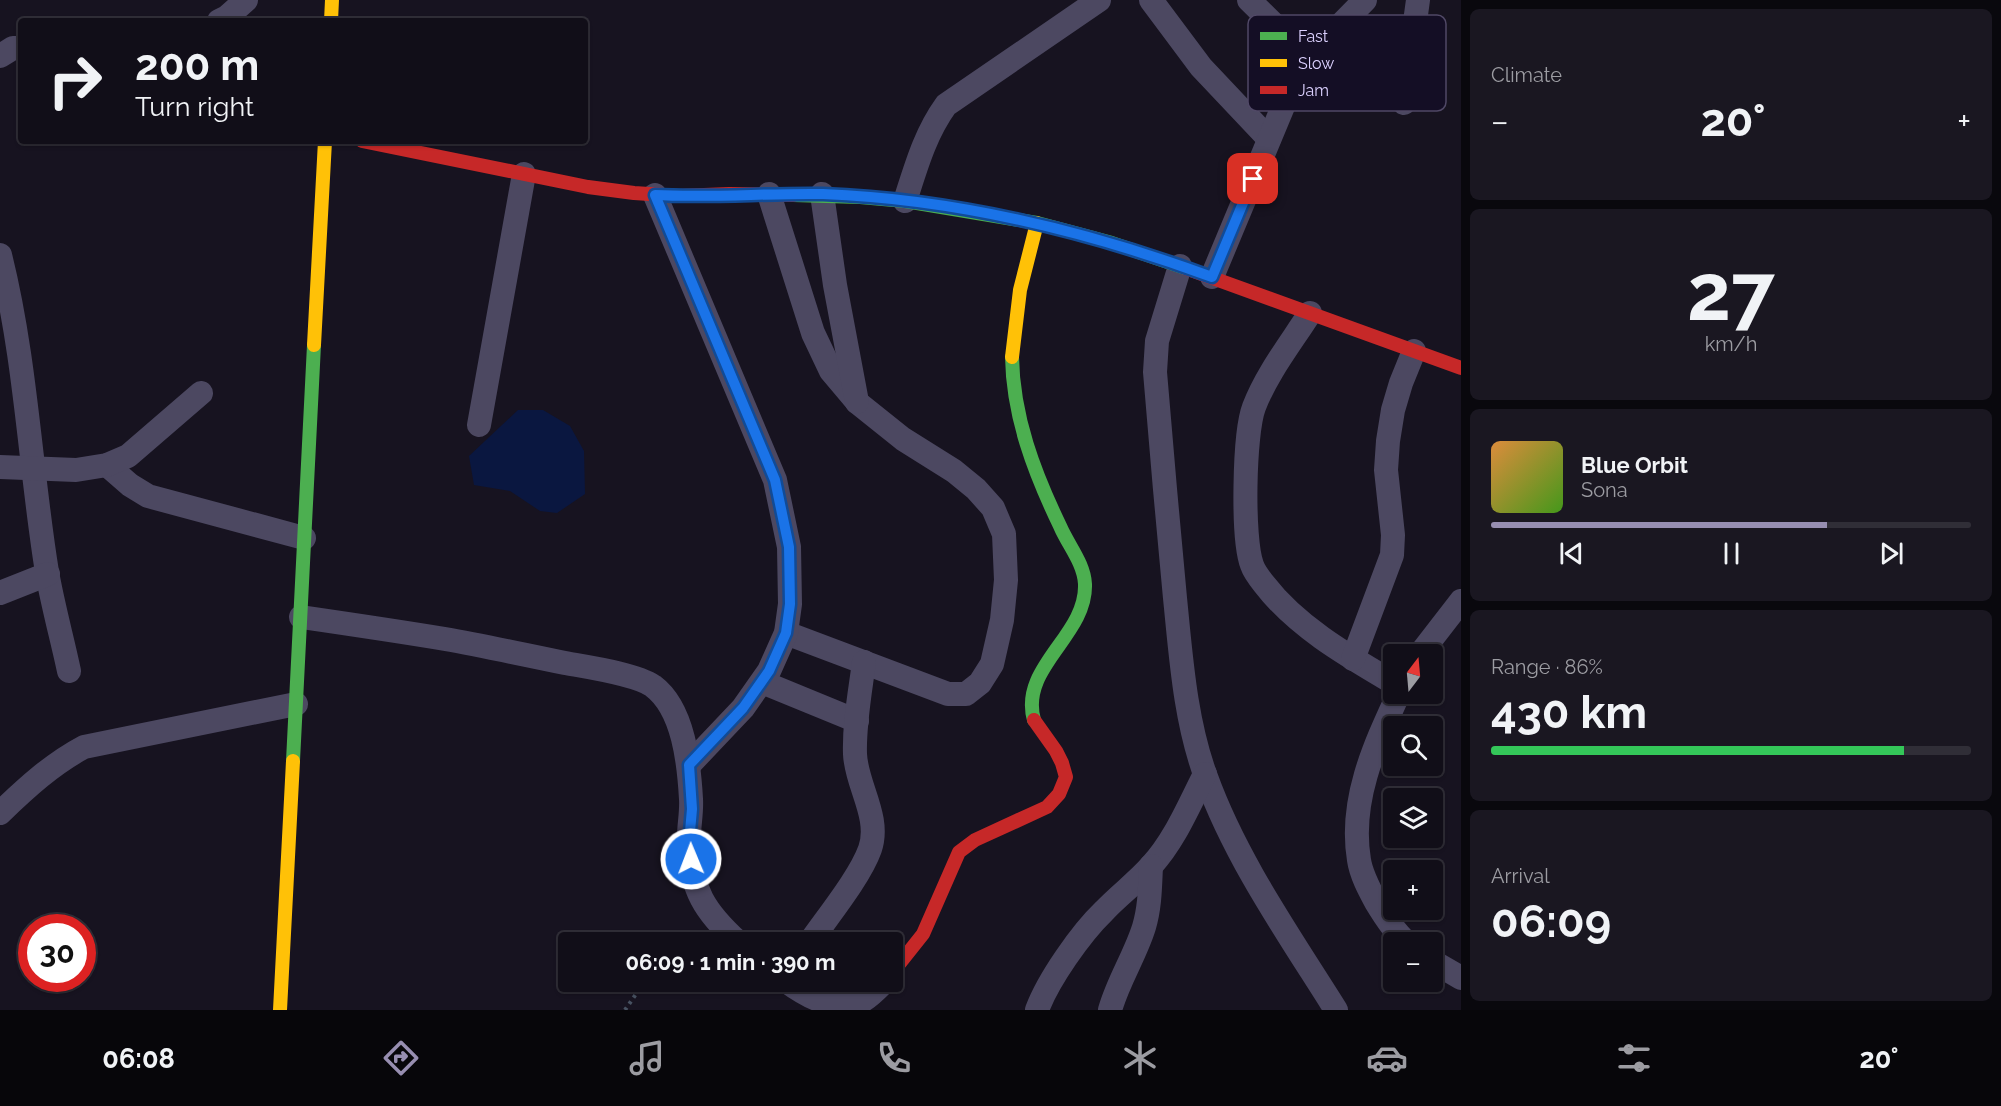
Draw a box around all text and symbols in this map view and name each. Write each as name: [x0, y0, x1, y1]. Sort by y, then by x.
legend: [1248, 15, 1446, 111]
text: Fast: [1298, 27, 1329, 46]
text: 200 m: [135, 41, 259, 90]
icon: right: [36, 42, 114, 120]
text: Slow: [1298, 54, 1334, 73]
text: Climate: [1491, 63, 1562, 87]
text: Jam: [1298, 81, 1329, 100]
text: Turn right: [135, 91, 254, 122]
text: 20°: [1700, 94, 1766, 147]
text: −: [1491, 102, 1509, 141]
text: +: [1957, 102, 1971, 141]
pin: [1227, 153, 1278, 204]
icon: arrive: [1236, 162, 1269, 195]
text: 27: [1687, 247, 1775, 338]
text: km/h: [1705, 332, 1757, 356]
text: Blue Orbit: [1581, 452, 1688, 478]
text: Sona: [1581, 478, 1628, 502]
icon: previous: [1555, 537, 1588, 570]
icon: pause: [1715, 537, 1748, 570]
icon: next: [1875, 537, 1908, 570]
north arrow: [1383, 644, 1443, 704]
map controls: [1383, 644, 1443, 992]
text: Range · 86%: [1491, 655, 1603, 679]
text: 430 km: [1491, 686, 1647, 739]
button: search: [1383, 716, 1443, 776]
button: layers: [1383, 788, 1443, 848]
position arrow: [659, 827, 723, 891]
button: +: [1383, 860, 1443, 920]
text: Arrival: [1491, 864, 1550, 888]
text: 06:09: [1491, 895, 1611, 948]
speed limit sign: 30: [18, 914, 96, 992]
button: −: [1383, 932, 1443, 992]
text: 06:09 · 1 min · 390 m: [626, 949, 835, 975]
icon: directions: [380, 1037, 422, 1079]
icon: music: [626, 1037, 668, 1079]
icon: phone: [873, 1037, 915, 1079]
icon: climate: [1119, 1037, 1161, 1079]
icon: car: [1366, 1037, 1408, 1079]
icon: filters: [1613, 1037, 1655, 1079]
text: 06:08: [102, 1043, 175, 1074]
text: 20°: [1859, 1043, 1899, 1074]

